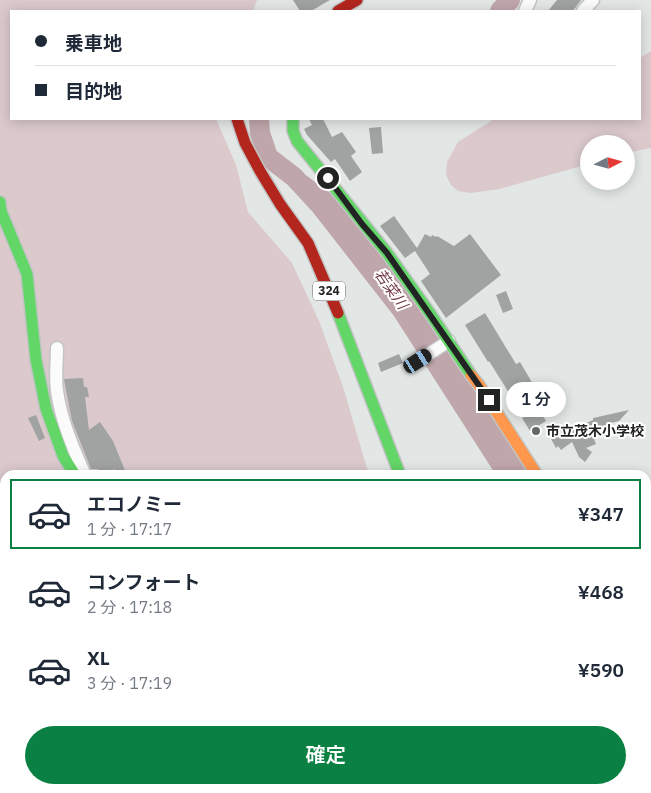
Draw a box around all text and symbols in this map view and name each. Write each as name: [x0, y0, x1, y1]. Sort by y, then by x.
text: 乗車地: [65, 31, 122, 55]
text: 目的地: [65, 79, 122, 103]
north arrow: [580, 135, 635, 190]
map controls: [580, 135, 635, 190]
route start: [317, 167, 339, 189]
water label: 若菜川: [371, 265, 413, 314]
road number: 324: [313, 282, 345, 300]
car: [401, 347, 434, 375]
callout: 1 分: [506, 382, 566, 418]
route end: [478, 389, 500, 411]
text: 1 分: [521, 389, 551, 409]
place label: 市立茂木小学校: [546, 422, 644, 440]
marker: 市立茂木小学校: [530, 425, 542, 437]
icon: car: [27, 492, 72, 537]
text: エコノミー: [87, 492, 182, 516]
text: ¥347: [578, 502, 624, 526]
text: 1 分 · 17:17: [87, 519, 172, 539]
icon: car: [27, 570, 72, 615]
text: コンフォート: [87, 570, 200, 594]
text: ¥468: [578, 580, 624, 604]
text: 2 分 · 17:18: [87, 597, 172, 617]
text: XL: [87, 646, 110, 670]
icon: car: [27, 648, 72, 693]
text: ¥590: [578, 658, 624, 682]
text: 3 分 · 17:19: [87, 673, 172, 693]
button: 確定: [25, 726, 626, 784]

